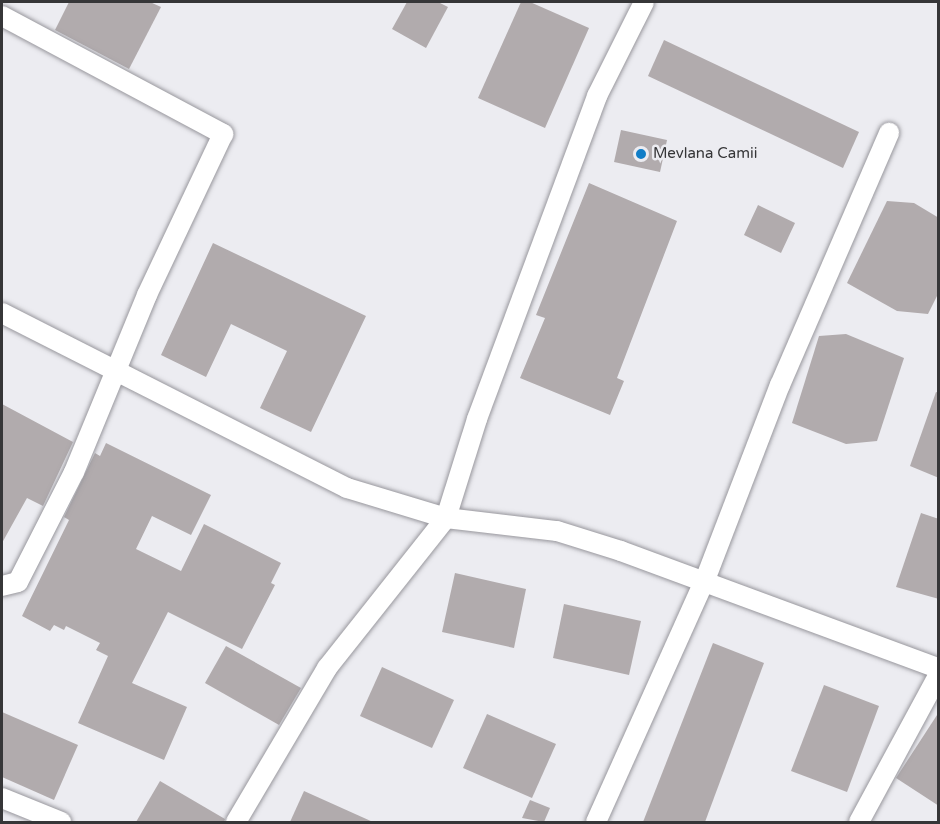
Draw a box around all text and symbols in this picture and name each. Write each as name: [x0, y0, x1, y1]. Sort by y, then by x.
place label: Mevlana Camii: [653, 145, 757, 163]
marker: Mevlana Camii: [634, 147, 648, 161]

